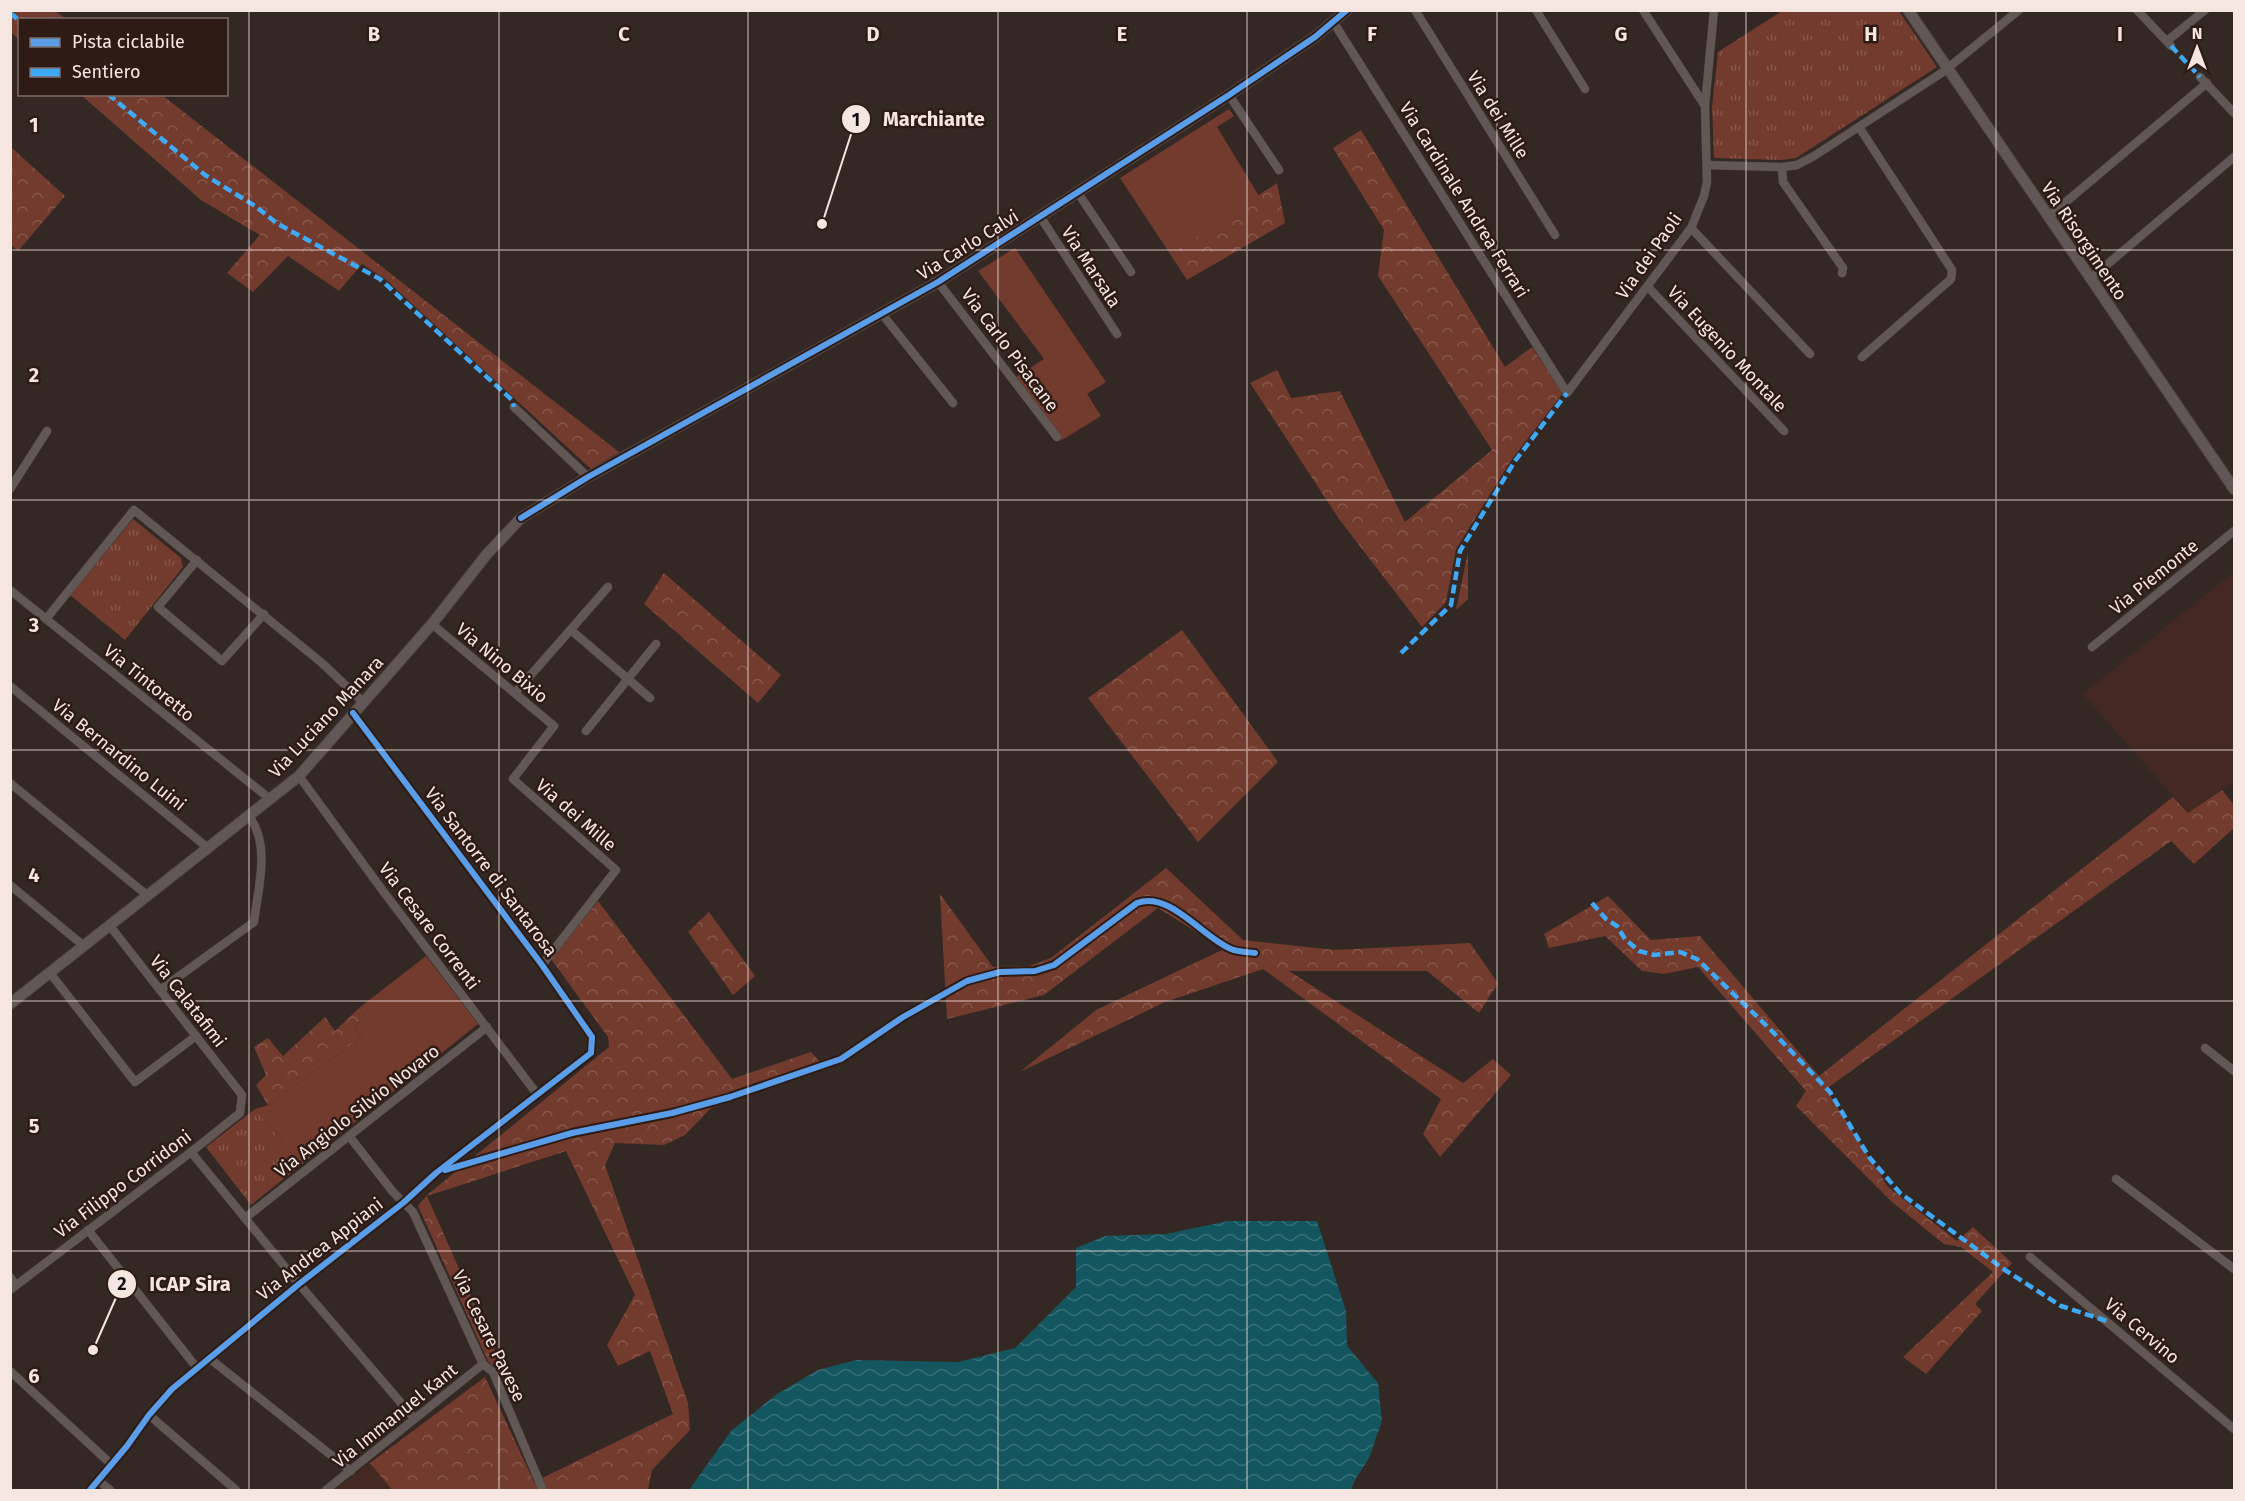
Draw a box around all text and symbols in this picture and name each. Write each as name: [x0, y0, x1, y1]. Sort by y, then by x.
legend: [18, 18, 228, 96]
north arrow: [2167, 18, 2227, 78]
text: B: [368, 22, 380, 46]
text: C: [618, 22, 630, 46]
text: D: [866, 22, 880, 46]
text: E: [1117, 22, 1127, 46]
text: F: [1367, 22, 1377, 46]
text: G: [1615, 22, 1627, 46]
text: H: [1864, 22, 1878, 46]
text: I: [2117, 22, 2123, 46]
text: N: [2192, 24, 2202, 43]
text: Pista ciclabile: [72, 31, 185, 53]
text: Sentiero: [72, 61, 140, 83]
street label: Via dei Mille: [1462, 67, 1534, 163]
street label: Via Cardinale Andrea Ferrari: [1395, 98, 1533, 302]
callout: Marchiante: [841, 100, 997, 138]
text: Marchiante: [883, 107, 985, 131]
text: 1: [852, 109, 860, 131]
text: 1: [29, 113, 39, 137]
street label: Via Risorgimento: [2036, 178, 2132, 304]
street label: Via Carlo Calvi: [913, 205, 1023, 285]
street label: Via dei Paoli: [1611, 209, 1687, 303]
street label: Via Marsala: [1056, 222, 1126, 312]
street label: Via Eugenio Montale: [1663, 281, 1791, 417]
street label: Via Carlo Pisacane: [956, 284, 1064, 416]
text: 2: [29, 363, 39, 387]
street label: Via Piemonte: [2105, 535, 2203, 619]
text: 3: [28, 613, 39, 637]
street label: Via Nino Bixio: [452, 618, 552, 708]
street label: Via Tintoretto: [99, 640, 199, 726]
street label: Via Luciano Manara: [264, 652, 388, 782]
street label: Via Bernardino Luini: [48, 694, 190, 816]
street label: Via dei Mille: [531, 774, 621, 856]
street label: Via Santorre di Santarosa: [420, 783, 562, 961]
street label: Via Cesare Correnti: [374, 858, 484, 994]
text: 4: [28, 863, 40, 887]
street label: Via Calatafimi: [145, 950, 231, 1052]
street label: Via Angiolo Silvio Novaro: [270, 1040, 444, 1182]
text: 5: [29, 1114, 40, 1138]
street label: Via Filippo Corridoni: [50, 1125, 196, 1243]
street label: Via Andrea Appiani: [253, 1193, 387, 1305]
callout: ICAP Sira: [107, 1265, 242, 1303]
street label: Via Cesare Pavese: [448, 1266, 530, 1406]
text: ICAP Sira: [149, 1272, 231, 1296]
text: 2: [117, 1273, 127, 1295]
street label: Via Cervino: [2100, 1293, 2184, 1369]
street label: Via Immanuel Kant: [328, 1359, 462, 1473]
text: 6: [28, 1364, 40, 1388]

